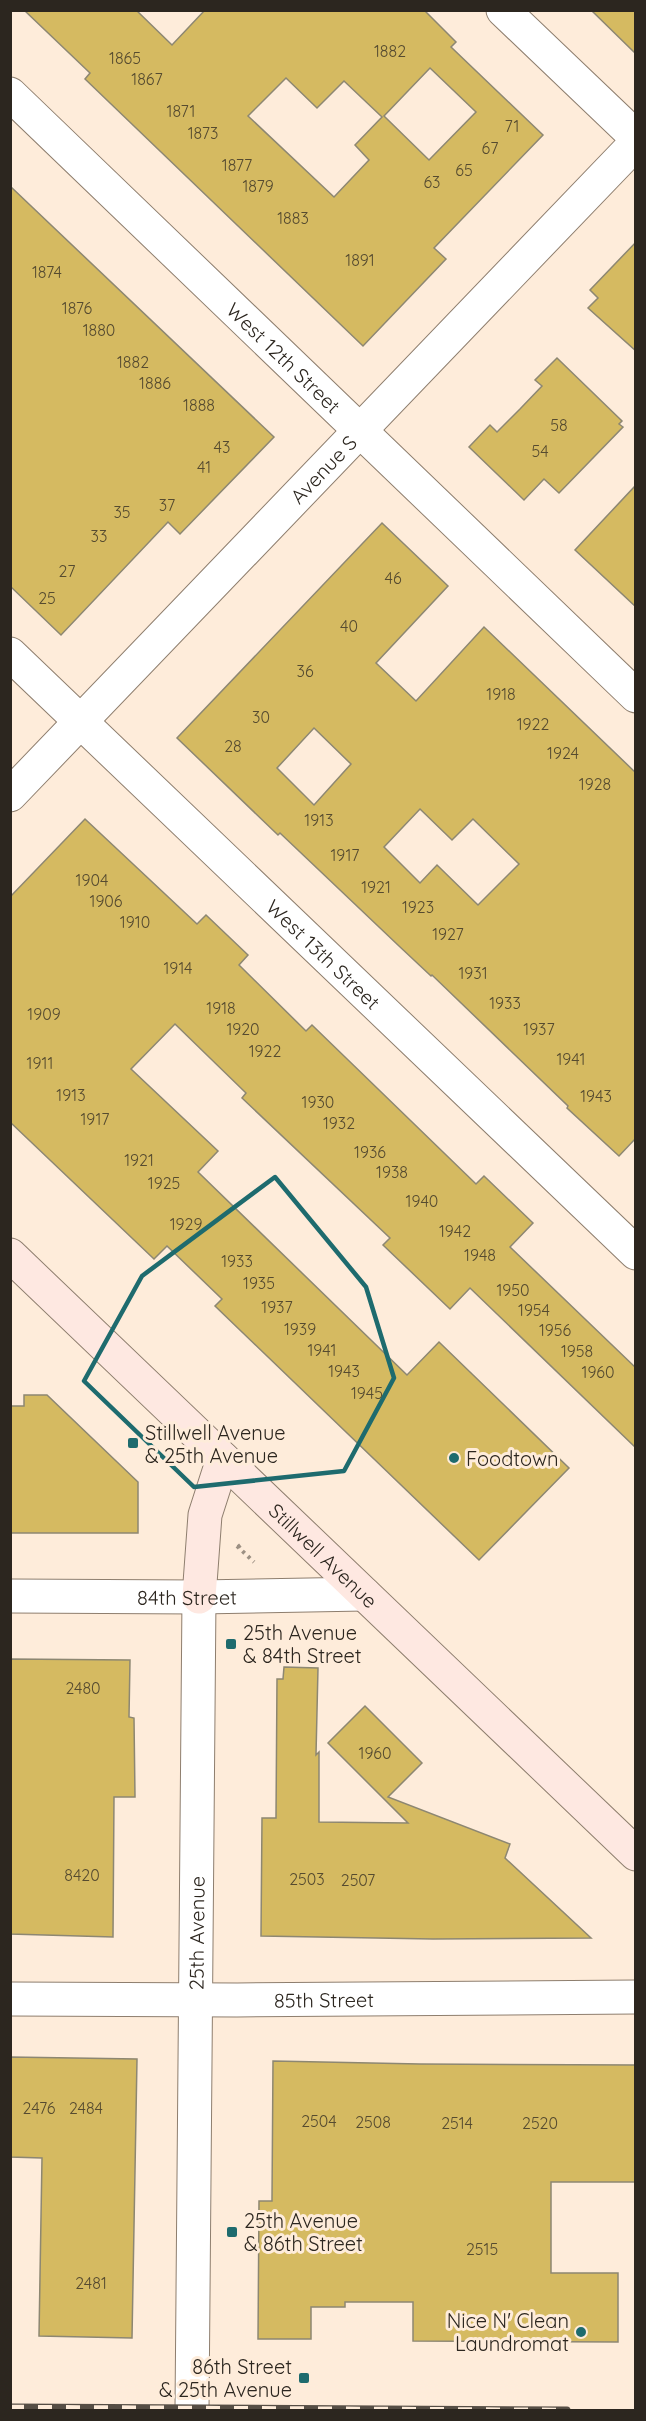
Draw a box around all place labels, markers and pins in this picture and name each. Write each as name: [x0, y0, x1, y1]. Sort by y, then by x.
place label: Stillwell Avenue & 25th Avenue: [145, 1420, 286, 1468]
marker: Stillwell Avenue & 25th Avenue: [126, 1436, 140, 1450]
place label: Foodtown: [466, 1446, 559, 1471]
marker: Foodtown: [447, 1451, 461, 1465]
place label: 25th Avenue & 84th Street: [243, 1620, 362, 1668]
marker: 25th Avenue & 84th Street: [224, 1637, 238, 1651]
place label: 25th Avenue & 86th Street: [244, 2208, 363, 2256]
marker: 25th Avenue & 86th Street: [225, 2225, 239, 2239]
place label: Nice N' Clean Laundromat: [447, 2308, 569, 2356]
marker: Nice N' Clean Laundromat: [574, 2325, 588, 2339]
place label: 86th Street & 25th Avenue: [159, 2354, 292, 2402]
marker: 86th Street & 25th Avenue: [297, 2371, 311, 2385]

